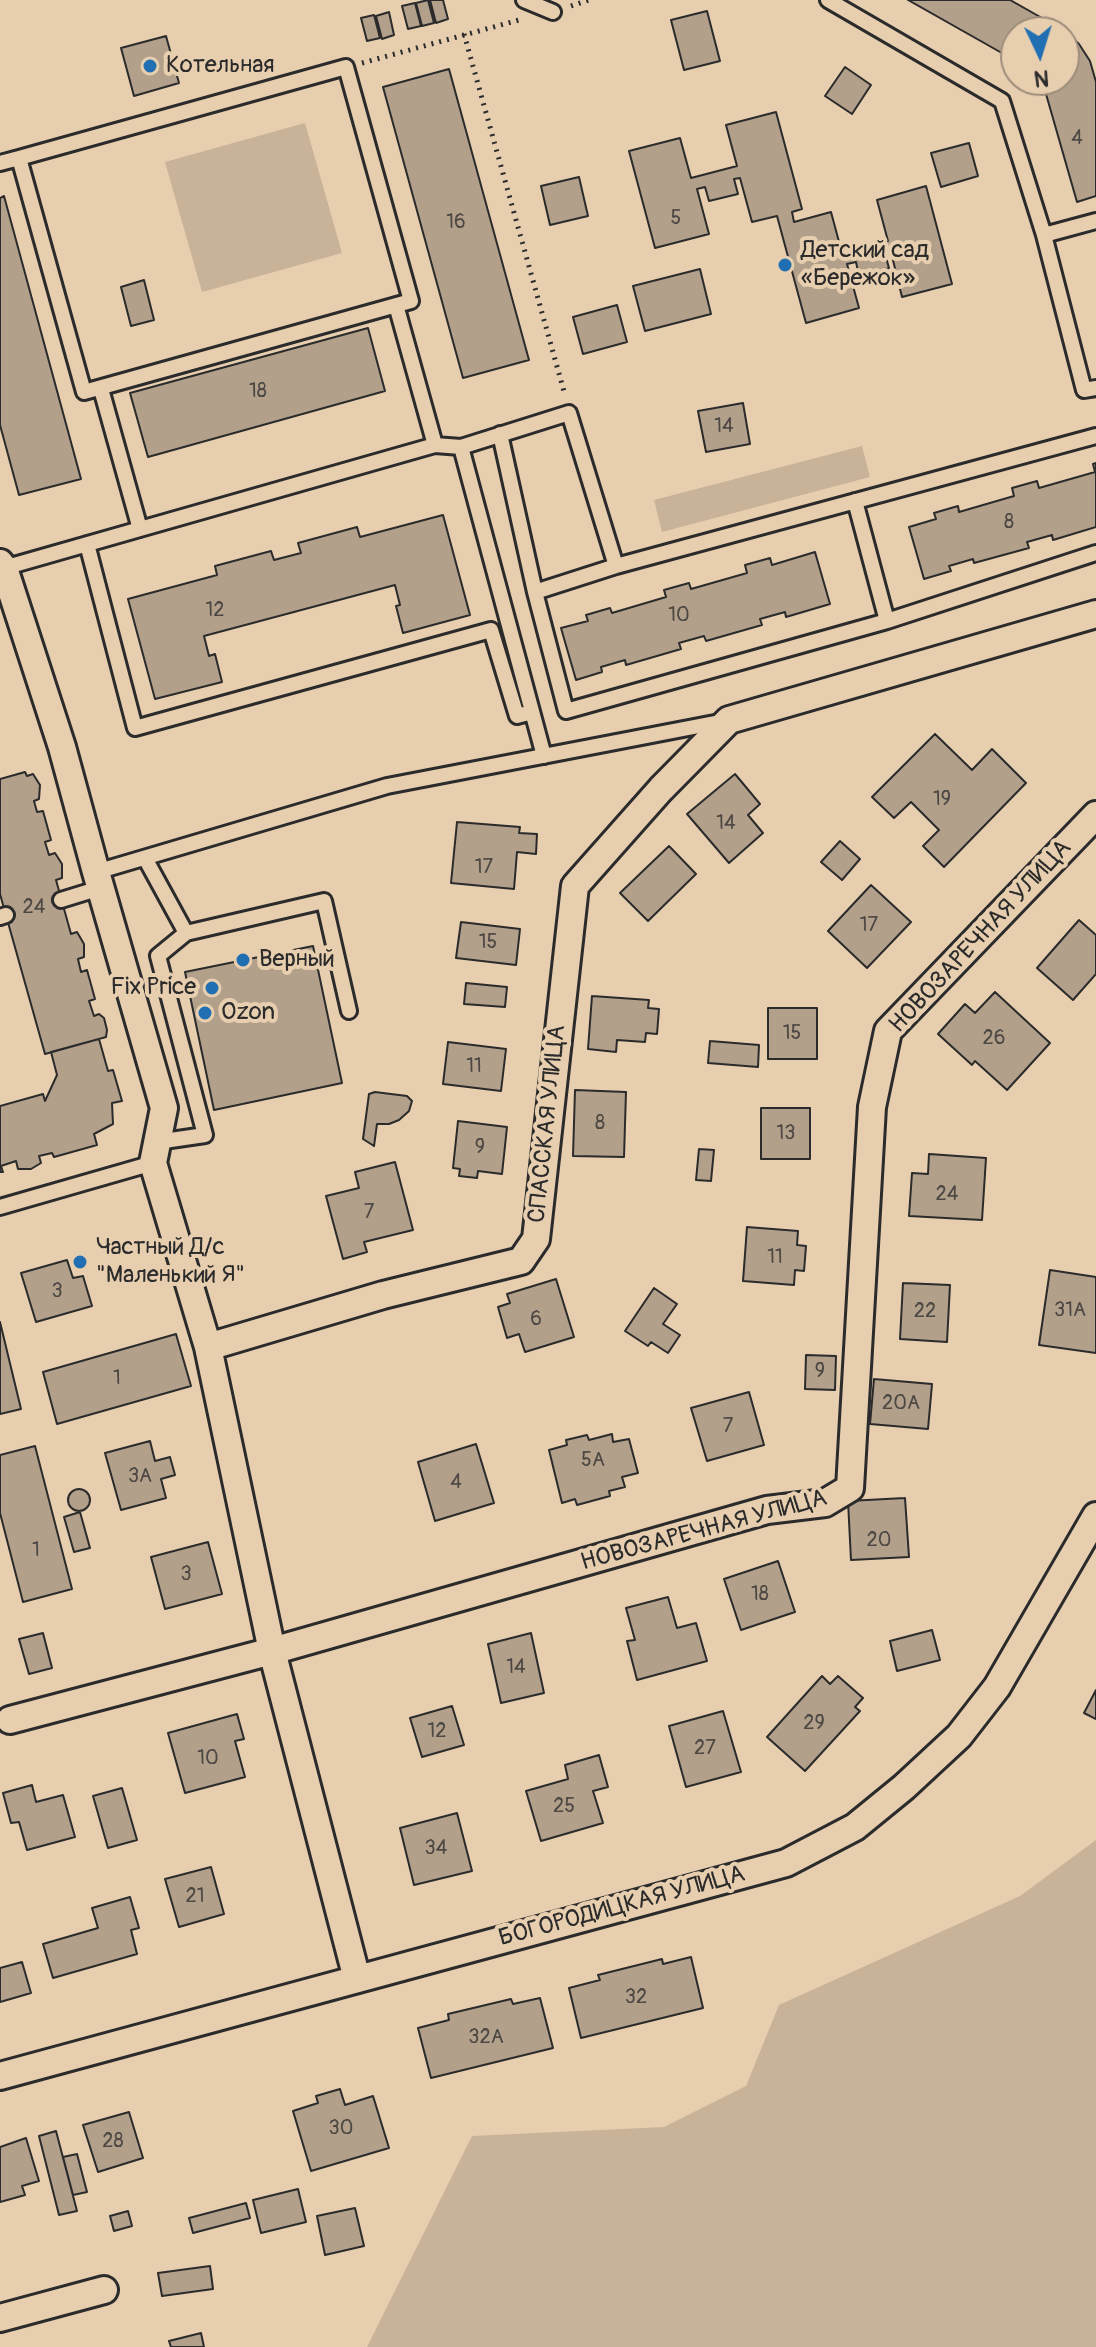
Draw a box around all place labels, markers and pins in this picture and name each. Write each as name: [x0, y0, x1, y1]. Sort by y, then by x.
place label: Котельная: [166, 52, 275, 80]
marker: Котельная: [141, 57, 159, 75]
place label: Детский сад «Бережок»: [801, 237, 929, 293]
marker: Детский сад «Бережок»: [776, 256, 794, 274]
place label: Верный: [259, 946, 335, 974]
marker: Верный: [234, 951, 252, 969]
place label: Fix Price: [110, 974, 196, 1002]
marker: Fix Price: [203, 979, 221, 997]
place label: Ozon: [221, 999, 275, 1027]
marker: Ozon: [196, 1004, 214, 1022]
place label: Частный Д/с "Маленький Я": [96, 1234, 245, 1290]
marker: Частный Д/с "Маленький Я": [71, 1253, 89, 1271]

